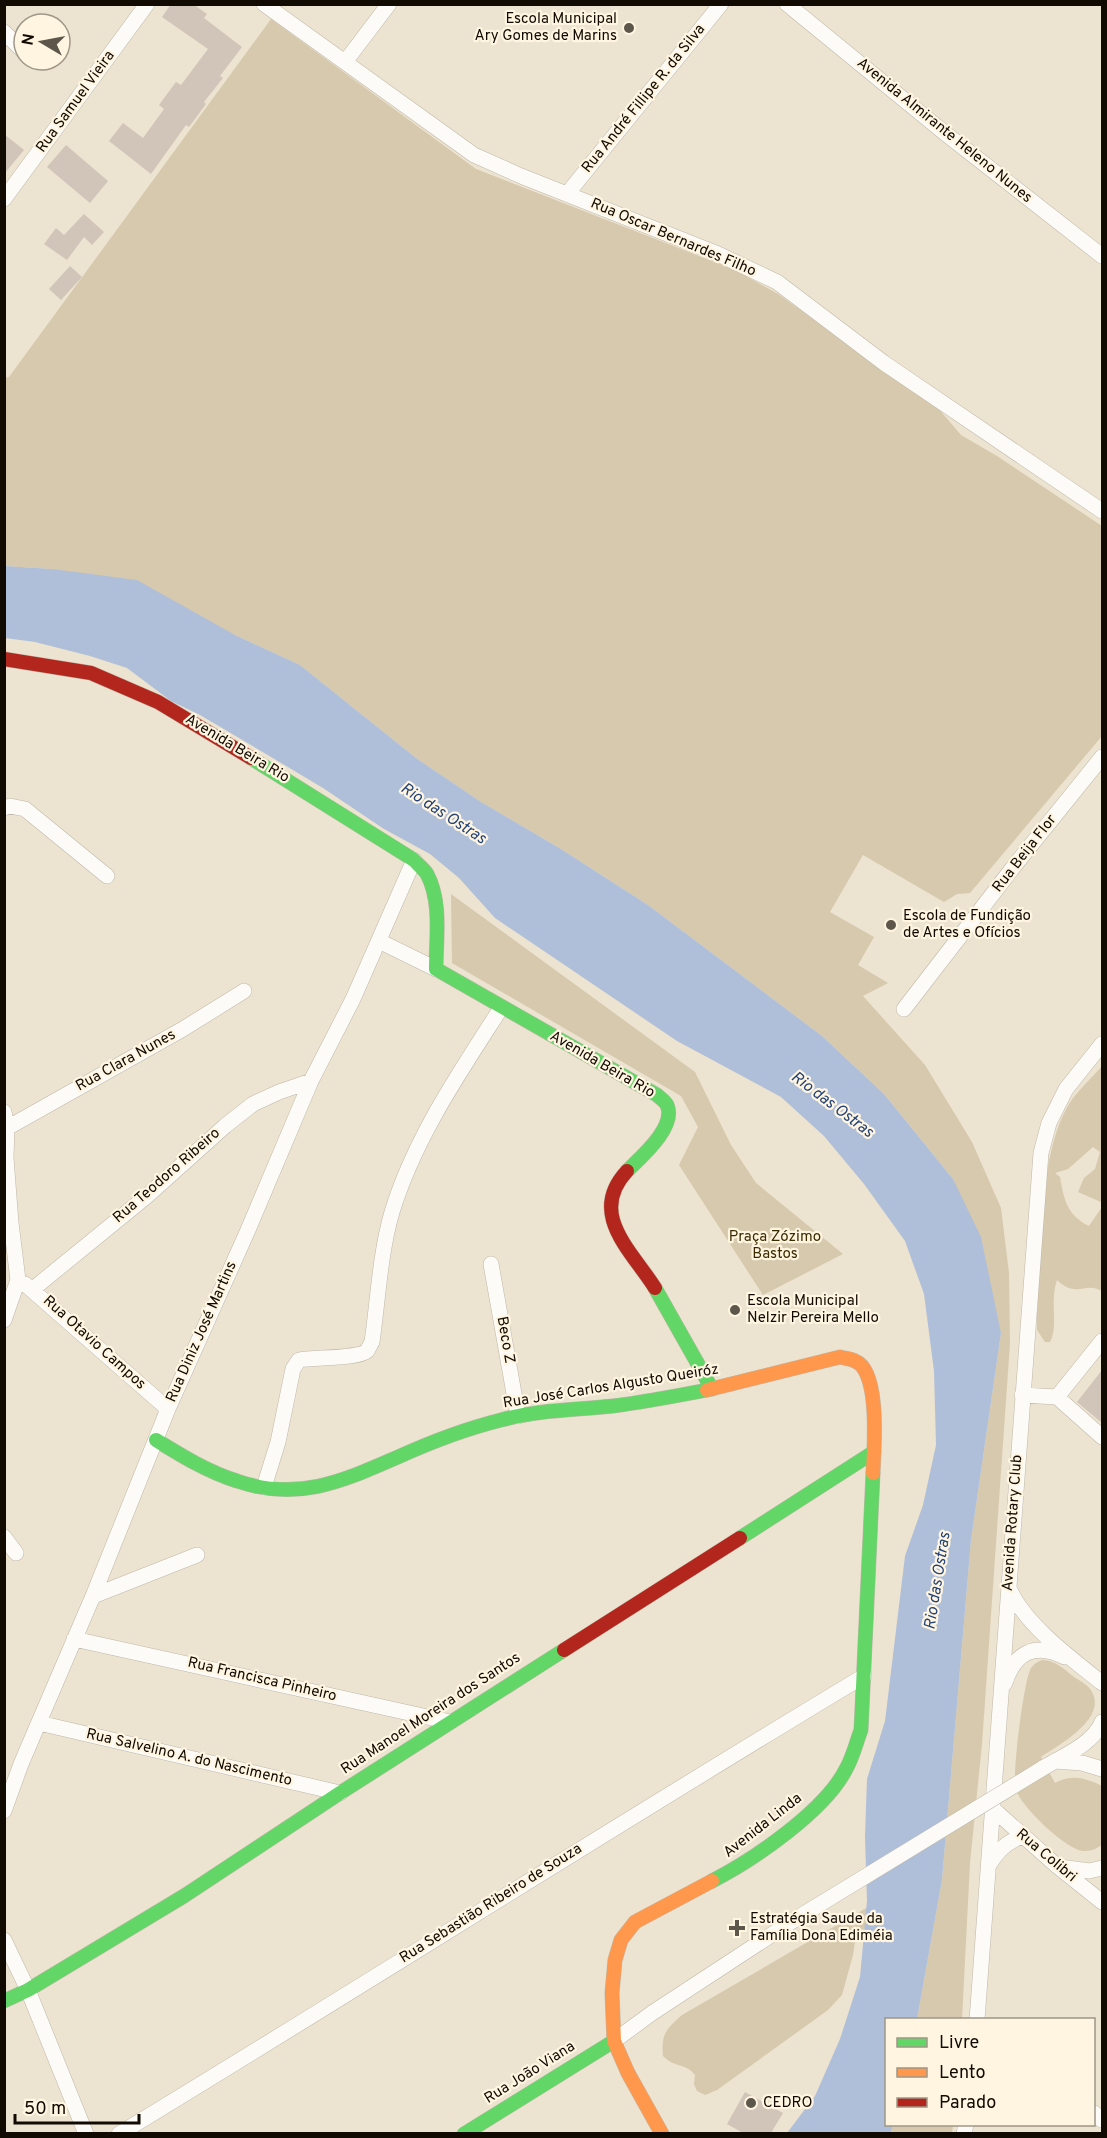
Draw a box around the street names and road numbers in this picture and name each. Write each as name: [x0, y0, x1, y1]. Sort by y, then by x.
street label: Rua André Fillipe R. da Silva: [578, 21, 710, 177]
street label: Rua Samuel Vieira: [33, 47, 119, 157]
street label: Avenida Almirante Heleno Nunes: [852, 54, 1036, 208]
street label: Rua Oscar Bernardes Filho: [587, 194, 759, 282]
street label: Avenida Beira Rio: [181, 710, 293, 788]
street label: Rua Beija Flor: [989, 811, 1061, 897]
street label: Rua Clara Nunes: [73, 1026, 179, 1096]
street label: Avenida Beira Rio: [546, 1027, 658, 1103]
street label: Rua Teodoro Ribeiro: [110, 1124, 224, 1228]
street label: Rua Diniz José Martins: [162, 1259, 242, 1405]
street label: Rua Otavio Campos: [39, 1292, 149, 1394]
street label: Beco Z: [492, 1315, 518, 1365]
street label: Rua José Carlos Algusto Queiróz: [502, 1361, 720, 1413]
street label: Avenida Rotary Club: [999, 1454, 1027, 1592]
street label: Rua Manoel Moreira dos Santos: [338, 1649, 524, 1779]
street label: Rua Francisca Pinheiro: [186, 1654, 338, 1706]
street label: Rua Salvelino A. do Nascimento: [84, 1725, 294, 1791]
street label: Avenida Linda: [720, 1789, 806, 1863]
street label: Rua Colibri: [1012, 1825, 1080, 1887]
street label: Rua Sebastião Ribeiro de Souza: [396, 1840, 586, 1968]
street label: Rua João Viana: [481, 2038, 579, 2108]

